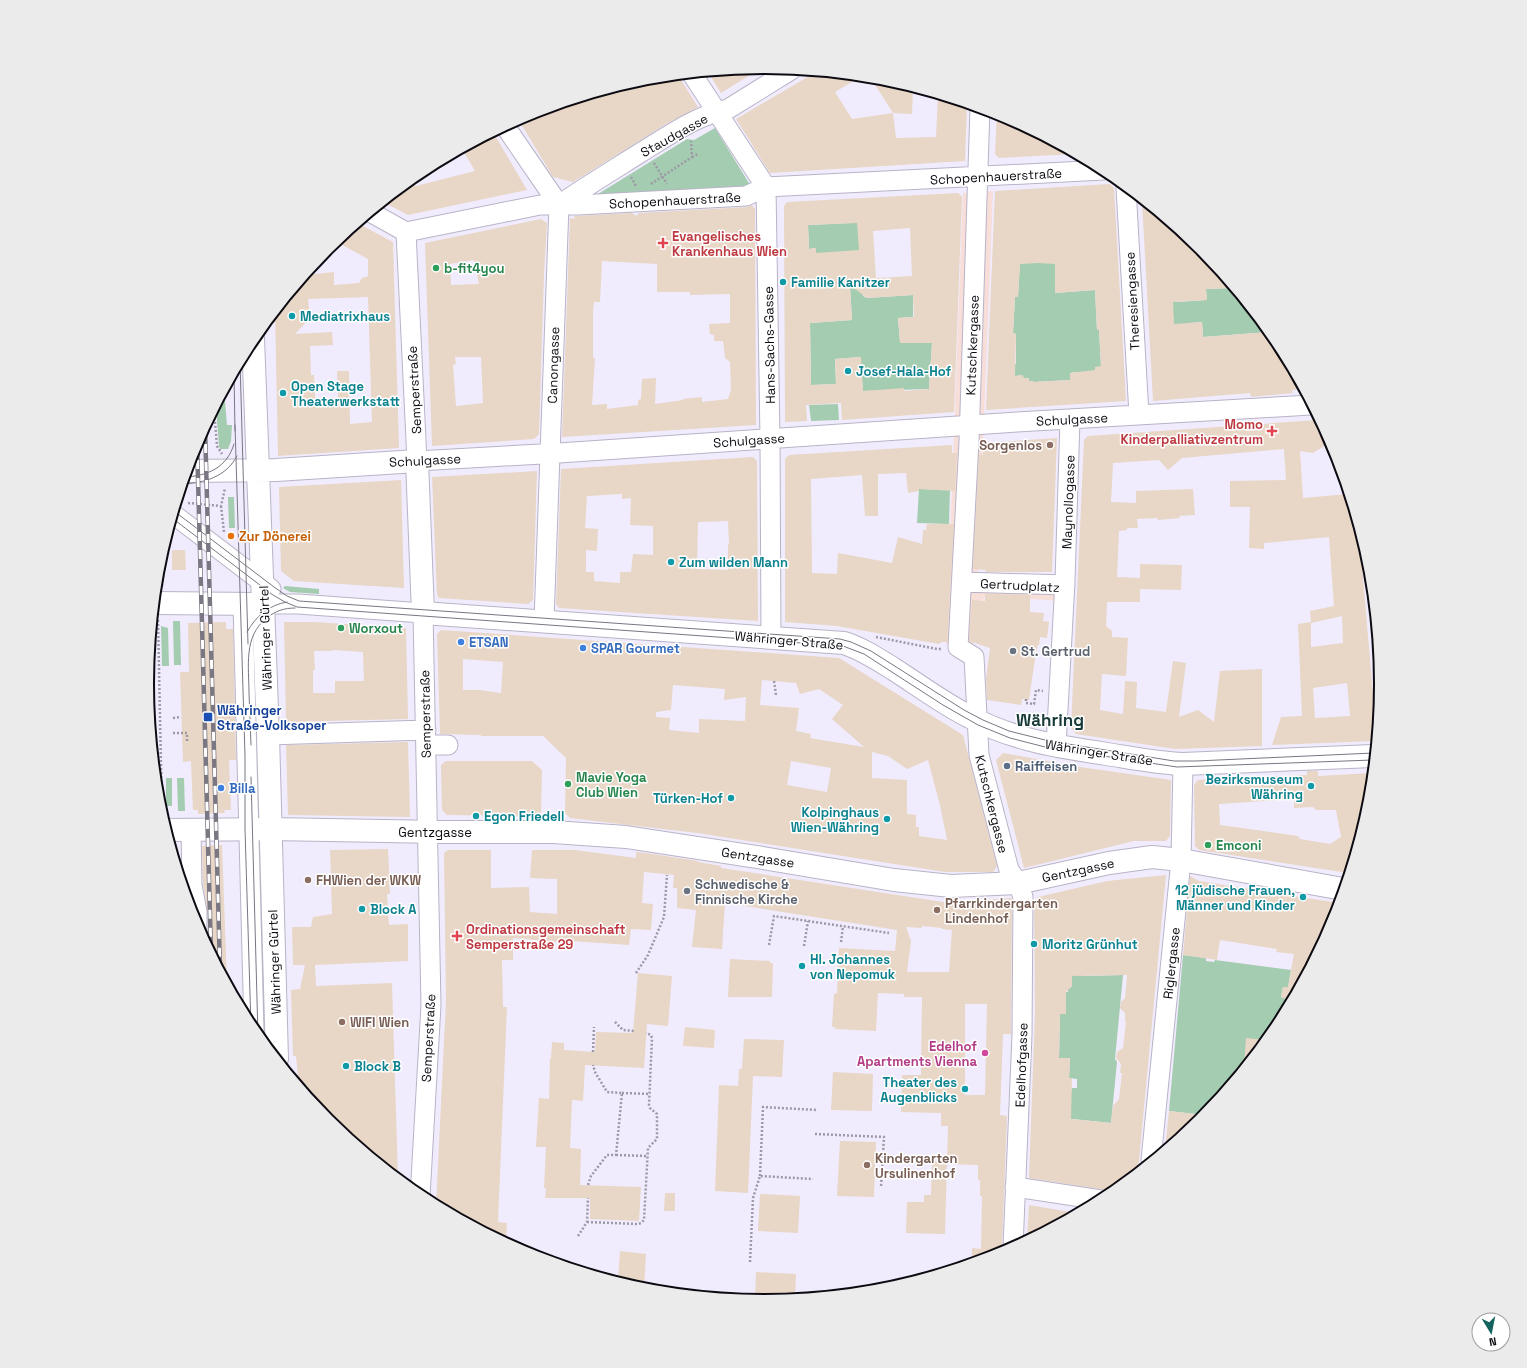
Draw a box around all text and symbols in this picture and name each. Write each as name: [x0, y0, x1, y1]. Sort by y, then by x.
street label: Staudgasse: [637, 110, 711, 161]
street label: Schopenhauerstraße: [930, 165, 1062, 188]
street label: Schopenhauerstraße: [609, 189, 741, 212]
place label: Evangelisches Krankenhaus Wien: [672, 228, 787, 260]
marker: Evangelisches Krankenhaus Wien: [657, 237, 669, 249]
street label: Theresiengasse: [1121, 251, 1144, 351]
place label: b-fit4you: [444, 260, 505, 277]
marker: b-fit4you: [431, 263, 441, 273]
place label: Familie Kanitzer: [791, 274, 890, 291]
marker: Familie Kanitzer: [778, 277, 788, 287]
street label: Hans-Sachs-Gasse: [760, 286, 779, 404]
street label: Kutschkergasse: [962, 294, 983, 396]
place label: Mediatrixhaus: [300, 308, 390, 325]
marker: Mediatrixhaus: [287, 311, 297, 321]
street label: Canongasse: [544, 326, 563, 404]
street label: Semperstraße: [404, 345, 425, 435]
place label: Josef-Hala-Hof: [856, 363, 951, 380]
marker: Josef-Hala-Hof: [843, 366, 853, 376]
place label: Open Stage Theaterwerkstatt: [291, 378, 400, 410]
marker: Open Stage Theaterwerkstatt: [278, 388, 288, 398]
street label: Schulgasse: [1036, 409, 1108, 430]
place label: Momo Kinderpalliativzentrum: [1121, 416, 1263, 448]
marker: Momo Kinderpalliativzentrum: [1266, 425, 1278, 437]
street label: Schulgasse: [713, 430, 786, 451]
place label: Sorgenlos: [979, 437, 1042, 454]
marker: Sorgenlos: [1045, 440, 1055, 450]
street label: Schulgasse: [389, 450, 461, 471]
street label: Maynollogasse: [1058, 455, 1079, 549]
place label: Zur Dönerei: [239, 528, 311, 545]
marker: Zur Dönerei: [226, 531, 236, 541]
place label: Zum wilden Mann: [679, 554, 788, 571]
marker: Zum wilden Mann: [666, 557, 676, 567]
street label: Gertrudplatz: [980, 575, 1060, 596]
street label: Währinger Gürtel: [255, 585, 276, 691]
place label: Worxout: [349, 620, 403, 637]
marker: Worxout: [336, 623, 346, 633]
street label: Währinger Straße: [734, 627, 844, 654]
place label: ETSAN: [469, 634, 509, 651]
marker: ETSAN: [456, 637, 466, 647]
place label: SPAR Gourmet: [591, 640, 680, 657]
marker: SPAR Gourmet: [578, 643, 588, 653]
place label: St. Gertrud: [1021, 643, 1090, 660]
marker: St. Gertrud: [1008, 646, 1018, 656]
street label: Semperstraße: [416, 670, 435, 758]
place label: Währinger Straße-Volksoper: [217, 702, 326, 734]
district label: Währing: [1016, 709, 1084, 731]
marker: Währinger Straße-Volksoper: [202, 711, 214, 723]
street label: Währinger Straße: [1044, 736, 1154, 769]
street label: Kutschkergasse: [971, 753, 1012, 855]
place label: Raiffeisen: [1015, 758, 1077, 775]
marker: Raiffeisen: [1002, 761, 1012, 771]
place label: Mavie Yoga Club Wien: [576, 769, 647, 801]
place label: Bezirksmuseum Währing: [1205, 771, 1303, 803]
marker: Mavie Yoga Club Wien: [563, 779, 573, 789]
place label: Billa: [229, 780, 256, 797]
marker: Bezirksmuseum Währing: [1306, 781, 1316, 791]
marker: Billa: [216, 783, 226, 793]
place label: Türken-Hof: [653, 790, 723, 807]
marker: Türken-Hof: [726, 793, 736, 803]
place label: Kolpinghaus Wien-Währing: [791, 804, 879, 836]
place label: Egon Friedell: [484, 808, 565, 825]
marker: Egon Friedell: [471, 811, 481, 821]
marker: Kolpinghaus Wien-Währing: [882, 814, 892, 824]
street label: Gentzgasse: [398, 824, 472, 841]
place label: Emconi: [1216, 837, 1261, 854]
marker: Emconi: [1203, 840, 1213, 850]
street label: Gentzgasse: [720, 843, 796, 872]
street label: Gentzgasse: [1040, 855, 1116, 886]
place label: FHWien der WKW: [316, 872, 421, 889]
marker: FHWien der WKW: [303, 875, 313, 885]
place label: Schwedische & Finnische Kirche: [695, 876, 798, 908]
place label: 12 jüdische Frauen, Männer und Kinder: [1175, 882, 1295, 914]
marker: Schwedische & Finnische Kirche: [682, 886, 692, 896]
marker: 12 jüdische Frauen, Männer und Kinder: [1298, 892, 1308, 902]
place label: Pfarrkindergarten Lindenhof: [945, 895, 1058, 927]
place label: Block A: [370, 901, 417, 918]
marker: Block A: [357, 904, 367, 914]
marker: Pfarrkindergarten Lindenhof: [932, 905, 942, 915]
street label: Währinger Gürtel: [264, 909, 285, 1015]
place label: Ordinationsgemeinschaft Semperstraße 29: [466, 921, 626, 953]
street label: Riglergasse: [1159, 926, 1184, 1000]
marker: Ordinationsgemeinschaft Semperstraße 29: [451, 930, 463, 942]
place label: Moritz Grünhut: [1042, 936, 1138, 953]
marker: Moritz Grünhut: [1029, 939, 1039, 949]
place label: Hl. Johannes von Nepomuk: [810, 951, 896, 983]
marker: Hl. Johannes von Nepomuk: [797, 961, 807, 971]
street label: Semperstraße: [418, 993, 439, 1083]
place label: WIFI Wien: [350, 1014, 409, 1031]
marker: WIFI Wien: [337, 1017, 347, 1027]
street label: Edelhofgasse: [1012, 1022, 1031, 1108]
place label: Edelhof Apartments Vienna: [857, 1038, 977, 1070]
marker: Edelhof Apartments Vienna: [980, 1048, 990, 1058]
place label: Block B: [354, 1058, 401, 1075]
marker: Block B: [341, 1061, 351, 1071]
place label: Theater des Augenblicks: [880, 1074, 957, 1106]
marker: Theater des Augenblicks: [960, 1084, 970, 1094]
place label: Kindergarten Ursulinenhof: [875, 1150, 957, 1182]
marker: Kindergarten Ursulinenhof: [862, 1160, 872, 1170]
north arrow: [1471, 1312, 1511, 1352]
text: N: [1488, 1334, 1498, 1349]

